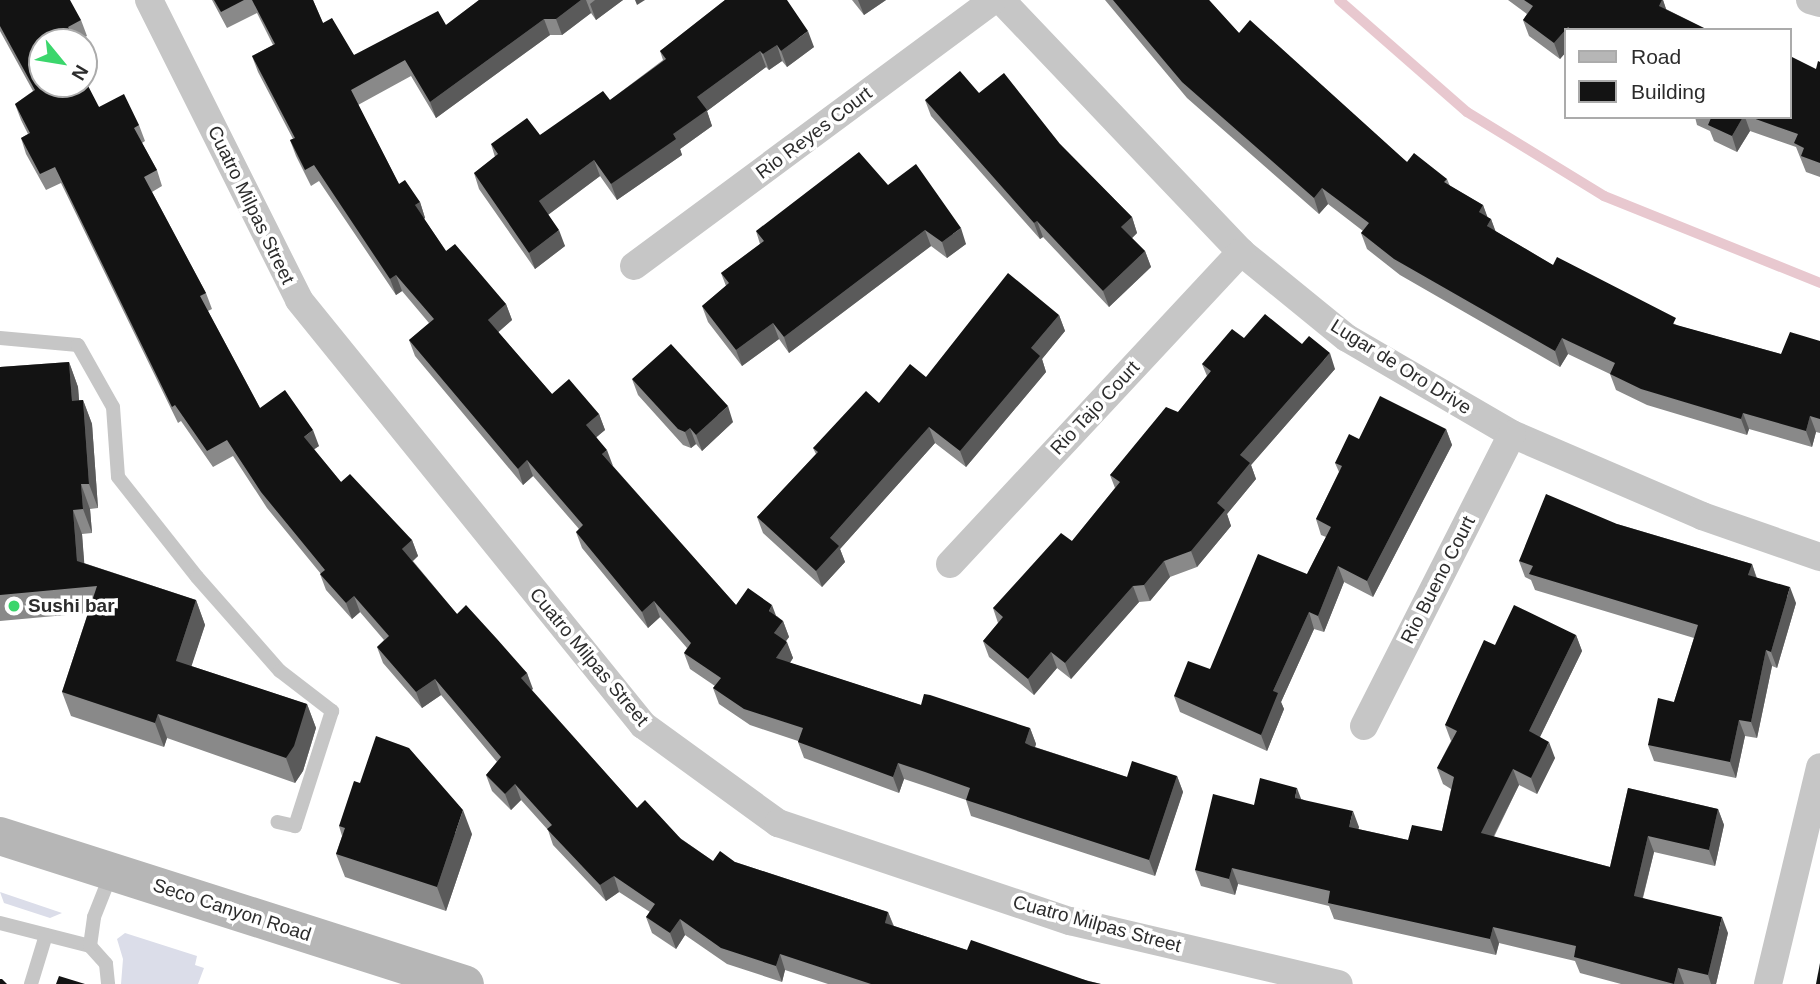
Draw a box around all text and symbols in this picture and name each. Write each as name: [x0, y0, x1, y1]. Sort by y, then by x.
north arrow: [28, 28, 98, 98]
legend: [1564, 28, 1792, 119]
text: Road: [1631, 45, 1681, 68]
text: N: [67, 62, 92, 84]
text: Building: [1631, 80, 1706, 103]
street label: Rio Reyes Court: [751, 82, 877, 184]
street label: Cuatro Milpas Street: [203, 122, 299, 288]
street label: Lugar de Oro Drive: [1326, 315, 1476, 419]
street label: Rio Tajo Court: [1046, 356, 1144, 460]
street label: Rio Bueno Court: [1396, 512, 1480, 648]
street label: Cuatro Milpas Street: [525, 583, 653, 731]
place label: Sushi bar: [28, 595, 115, 617]
marker: Sushi bar: [6, 598, 22, 614]
street label: Seco Canyon Road: [150, 874, 314, 946]
street label: Cuatro Milpas Street: [1010, 891, 1184, 957]

